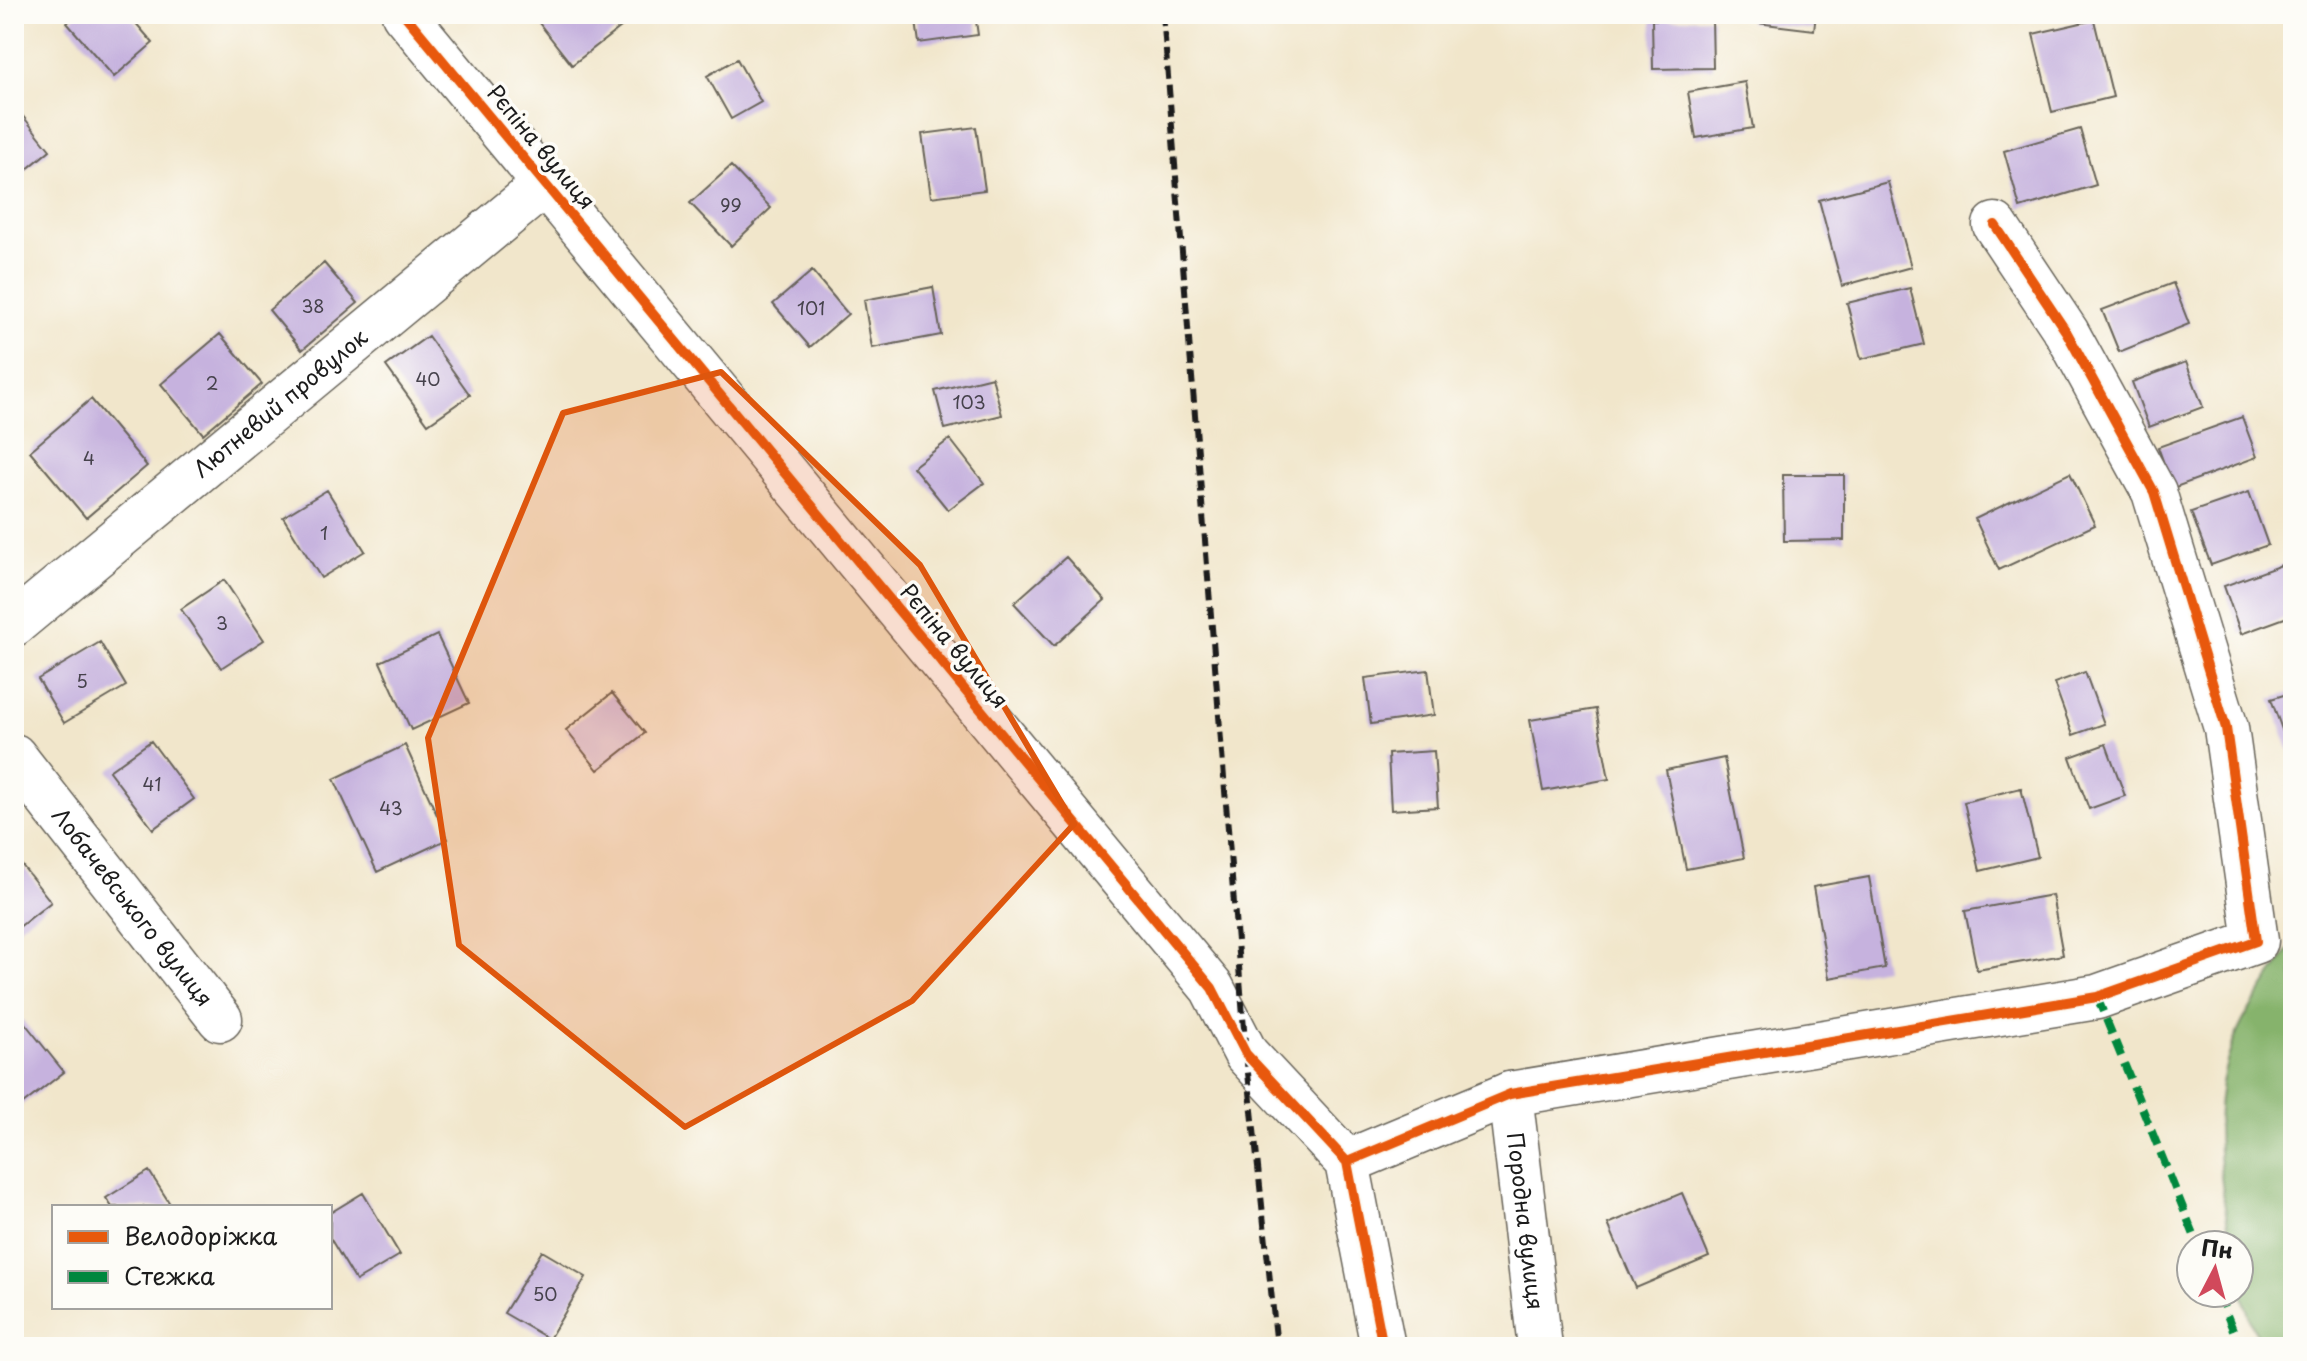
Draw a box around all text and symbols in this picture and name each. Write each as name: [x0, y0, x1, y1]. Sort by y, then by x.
street label: Рєпіна вулиця: [480, 77, 604, 216]
house number: 99: [720, 191, 742, 218]
house number: 38: [301, 292, 325, 319]
house number: 101: [797, 294, 825, 321]
street label: Лютневий провулок: [185, 319, 374, 484]
house number: 40: [415, 365, 441, 392]
house number: 2: [206, 369, 218, 396]
house number: 103: [952, 388, 986, 415]
house number: 4: [83, 444, 95, 471]
house number: 1: [320, 519, 328, 546]
street label: Рєпіна вулиця: [893, 576, 1017, 715]
house number: 3: [216, 609, 228, 636]
house number: 5: [76, 667, 88, 694]
house number: 41: [143, 770, 161, 797]
house number: 43: [379, 794, 403, 821]
street label: Лобачевського вулиця: [45, 800, 222, 1013]
street label: Породна вулиця: [1500, 1131, 1553, 1311]
legend: [52, 1205, 332, 1309]
text: Велодоріжка: [124, 1217, 277, 1253]
north arrow: [2175, 1229, 2255, 1309]
text: Пн: [2200, 1230, 2235, 1266]
text: Стежка: [124, 1257, 215, 1293]
house number: 50: [533, 1280, 557, 1307]

